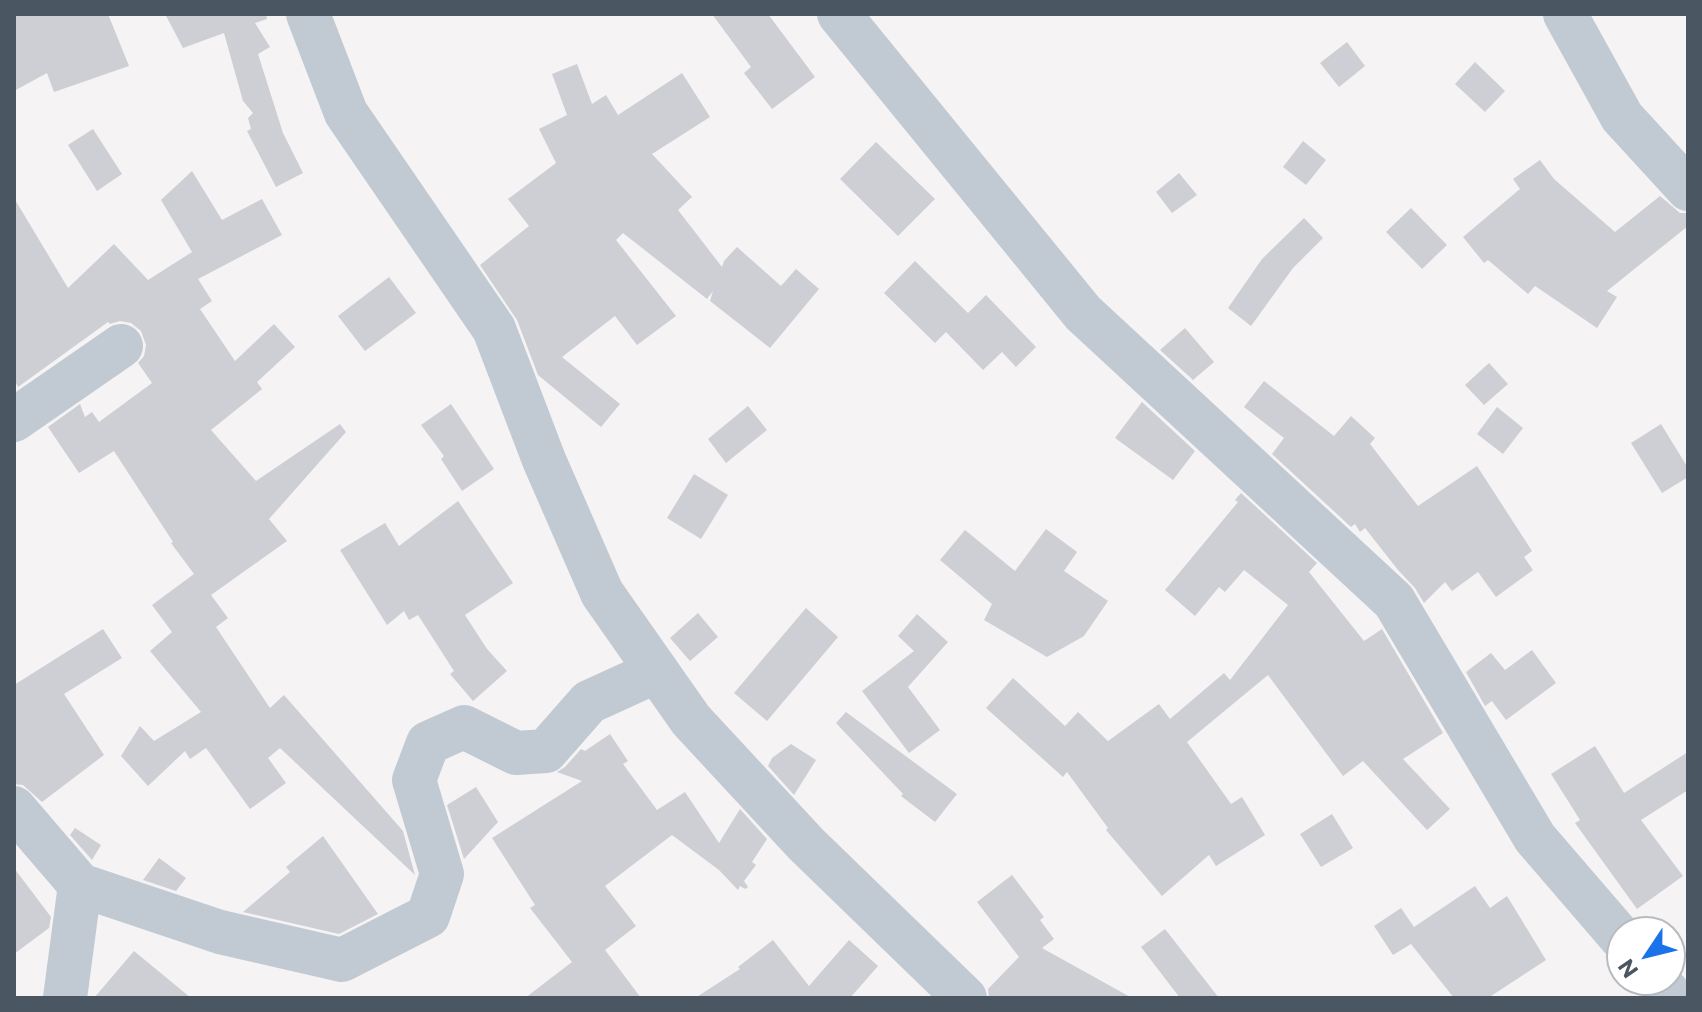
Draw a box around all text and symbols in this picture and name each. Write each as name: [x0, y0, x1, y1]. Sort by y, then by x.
north arrow: [1606, 916, 1686, 996]
text: N: [1612, 954, 1643, 983]

